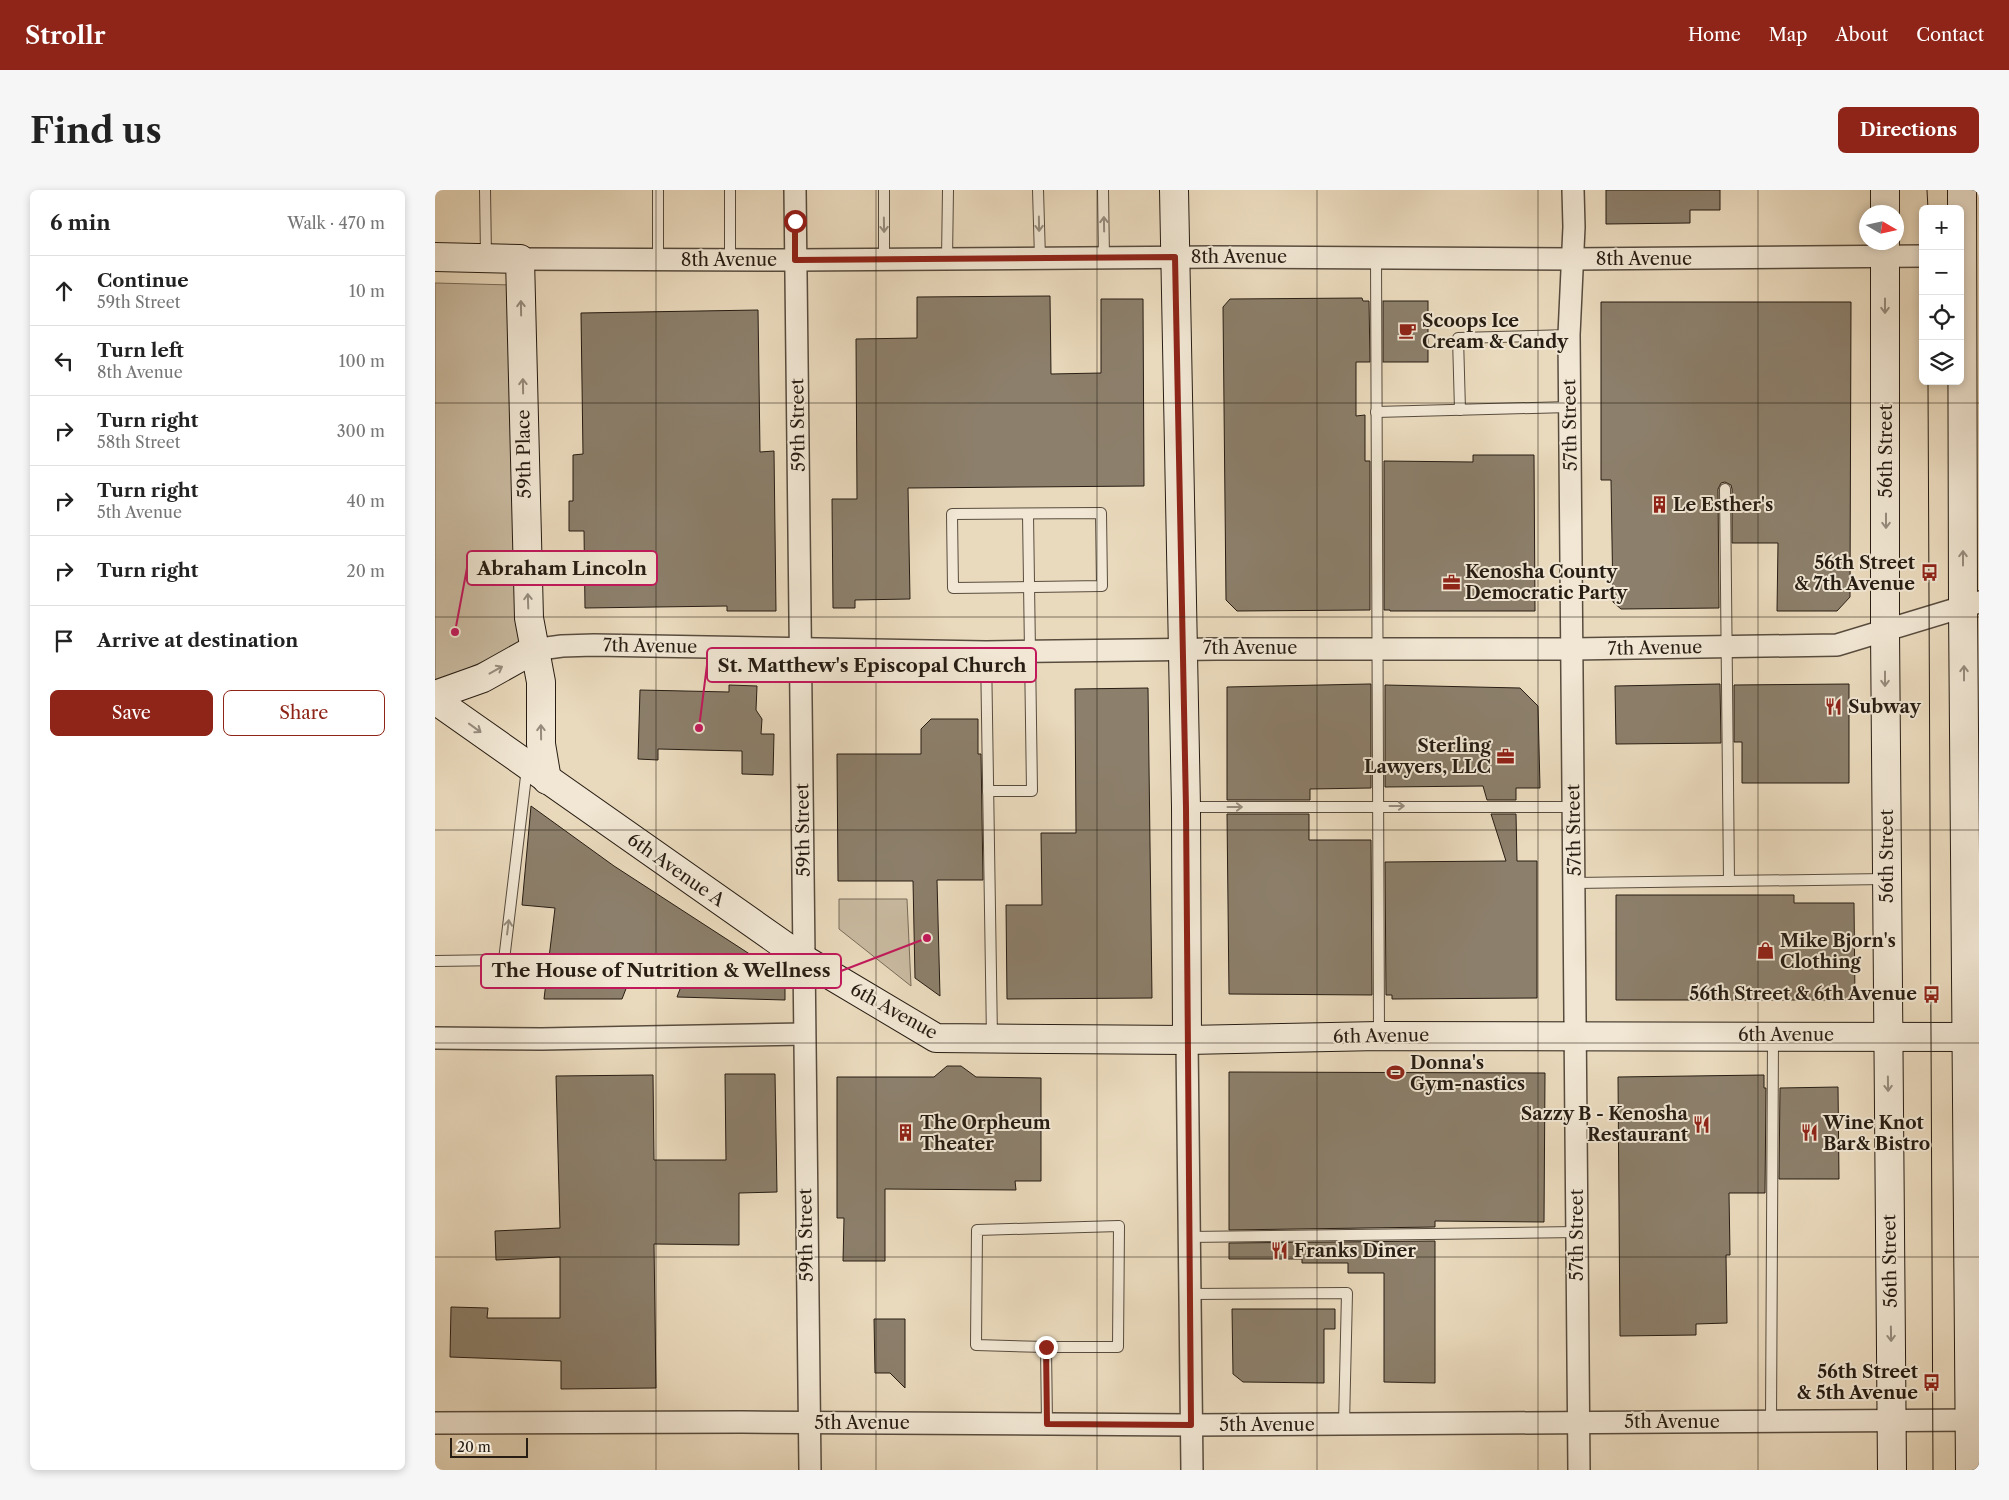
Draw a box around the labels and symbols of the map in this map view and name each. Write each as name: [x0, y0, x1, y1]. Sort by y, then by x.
north arrow: [1859, 205, 1904, 250]
route start: [784, 210, 807, 233]
one-way arrow: [879, 216, 889, 232]
one-way arrow: [1034, 216, 1044, 232]
one-way arrow: [1099, 216, 1109, 232]
street label: 8th Avenue: [1191, 246, 1287, 268]
street label: 8th Avenue: [1596, 248, 1692, 270]
street label: 8th Avenue: [681, 249, 777, 271]
one-way arrow: [1880, 298, 1890, 314]
one-way arrow: [516, 300, 526, 316]
place label: Scoops Ice Cream & Candy: [1422, 310, 1569, 353]
cafe icon: Scoops Ice Cream & Candy: [1398, 321, 1418, 341]
street label: 59th Street: [786, 377, 810, 472]
street label: 57th Street: [1558, 378, 1582, 471]
one-way arrow: [518, 379, 527, 395]
street label: 56th Street: [1875, 403, 1897, 498]
street label: 59th Place: [512, 409, 536, 499]
place label: Le Esther's: [1673, 494, 1773, 516]
building icon: Le Esther's: [1649, 495, 1669, 515]
one-way arrow: [1881, 512, 1891, 529]
callout: Abraham Lincoln: [467, 551, 657, 585]
one-way arrow: [1958, 551, 1968, 567]
place label: 56th Street & 7th Avenue: [1794, 552, 1916, 595]
text: Abraham Lincoln: [476, 557, 647, 580]
place label: Kenosha County Democratic Party: [1465, 561, 1628, 604]
bus stop icon: 56th Street & 7th Avenue: [1919, 563, 1939, 583]
office icon: Kenosha County Democratic Party: [1441, 572, 1461, 592]
one-way arrow: [523, 593, 533, 610]
street label: 7th Avenue: [603, 634, 697, 658]
street label: 7th Avenue: [1608, 636, 1702, 660]
street label: 7th Avenue: [1203, 637, 1297, 659]
callout: St. Matthew's Episcopal Church: [707, 648, 1036, 682]
text: St. Matthew's Episcopal Church: [717, 654, 1027, 677]
one-way arrow: [489, 665, 503, 675]
one-way arrow: [1959, 665, 1969, 681]
one-way arrow: [1880, 671, 1890, 687]
place label: Subway: [1848, 696, 1922, 718]
restaurant icon: Subway: [1824, 697, 1844, 717]
one-way arrow: [468, 723, 482, 733]
one-way arrow: [536, 724, 546, 740]
place label: Sterling Lawyers, LLC: [1364, 735, 1492, 778]
office icon: Sterling Lawyers, LLC: [1495, 746, 1515, 766]
street label: 59th Street: [791, 782, 815, 877]
street label: 57th Street: [1562, 783, 1586, 876]
one-way arrow: [1388, 801, 1405, 811]
one-way arrow: [1226, 802, 1242, 812]
street label: 56th Street: [1876, 808, 1898, 903]
street label: 6th Avenue A: [623, 828, 729, 912]
one-way arrow: [503, 920, 513, 936]
place label: Mike Bjorn's Clothing: [1780, 930, 1896, 973]
shop icon: Mike Bjorn's Clothing: [1756, 941, 1776, 961]
callout: The House of Nutrition & Wellness: [481, 954, 841, 988]
text: The House of Nutrition & Wellness: [491, 959, 831, 982]
street label: 6th Avenue: [847, 978, 941, 1044]
place label: 56th Street & 6th Avenue: [1689, 983, 1917, 1005]
bus stop icon: 56th Street & 6th Avenue: [1921, 984, 1941, 1004]
street label: 6th Avenue: [1333, 1024, 1429, 1048]
street label: 6th Avenue: [1738, 1024, 1834, 1046]
place label: Donna's Gym-nastics: [1410, 1052, 1525, 1095]
sports icon: Donna's Gym-nastics: [1386, 1063, 1406, 1083]
one-way arrow: [1883, 1076, 1893, 1092]
place label: Sazzy B - Kenosha Restaurant: [1521, 1103, 1689, 1146]
place label: The Orpheum Theater: [920, 1112, 1051, 1155]
place label: Wine Knot Bar& Bistro: [1822, 1112, 1930, 1155]
restaurant icon: Sazzy B - Kenosha Restaurant: [1692, 1114, 1712, 1134]
building icon: The Orpheum Theater: [896, 1123, 916, 1143]
restaurant icon: Wine Knot Bar& Bistro: [1799, 1123, 1819, 1143]
street label: 59th Street: [794, 1187, 818, 1282]
street label: 57th Street: [1566, 1188, 1588, 1281]
street label: 56th Street: [1878, 1213, 1902, 1308]
place label: Franks Diner: [1294, 1240, 1416, 1262]
restaurant icon: Franks Diner: [1270, 1241, 1290, 1261]
one-way arrow: [1886, 1326, 1896, 1342]
route end: [1035, 1336, 1058, 1359]
place label: 56th Street & 5th Avenue: [1796, 1361, 1919, 1404]
bus stop icon: 56th Street & 5th Avenue: [1922, 1372, 1942, 1392]
street label: 5th Avenue: [1624, 1411, 1720, 1433]
street label: 5th Avenue: [814, 1412, 910, 1434]
street label: 5th Avenue: [1219, 1414, 1315, 1436]
scale bar: [450, 1435, 527, 1458]

